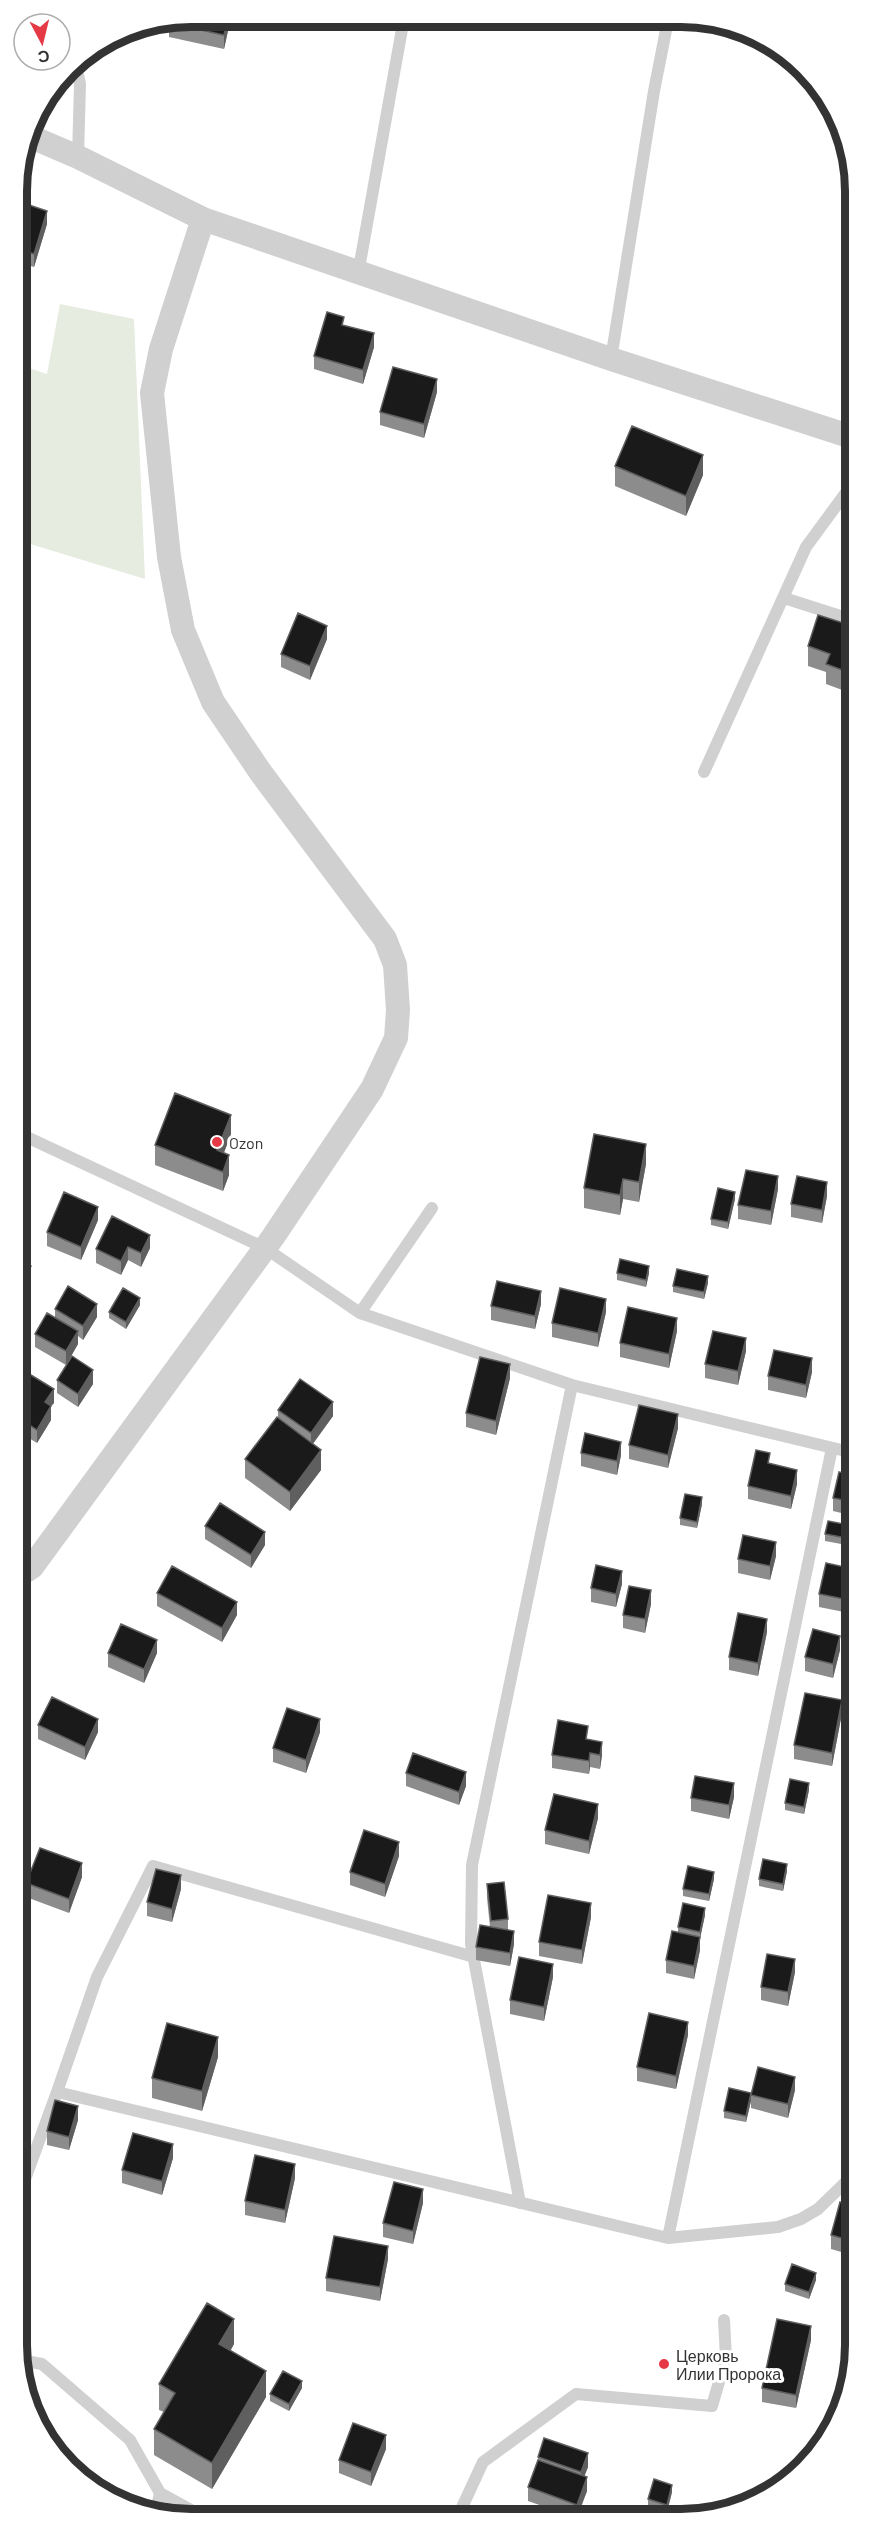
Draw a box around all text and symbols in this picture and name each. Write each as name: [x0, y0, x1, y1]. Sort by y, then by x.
north arrow: [12, 12, 72, 72]
text: С: [37, 47, 51, 68]
place label: Ozon: [229, 1133, 263, 1152]
marker: Ozon: [210, 1135, 224, 1149]
place label: Церковь Илии Пророка: [676, 2346, 781, 2383]
marker: Церковь Илии Пророка: [657, 2357, 671, 2371]

